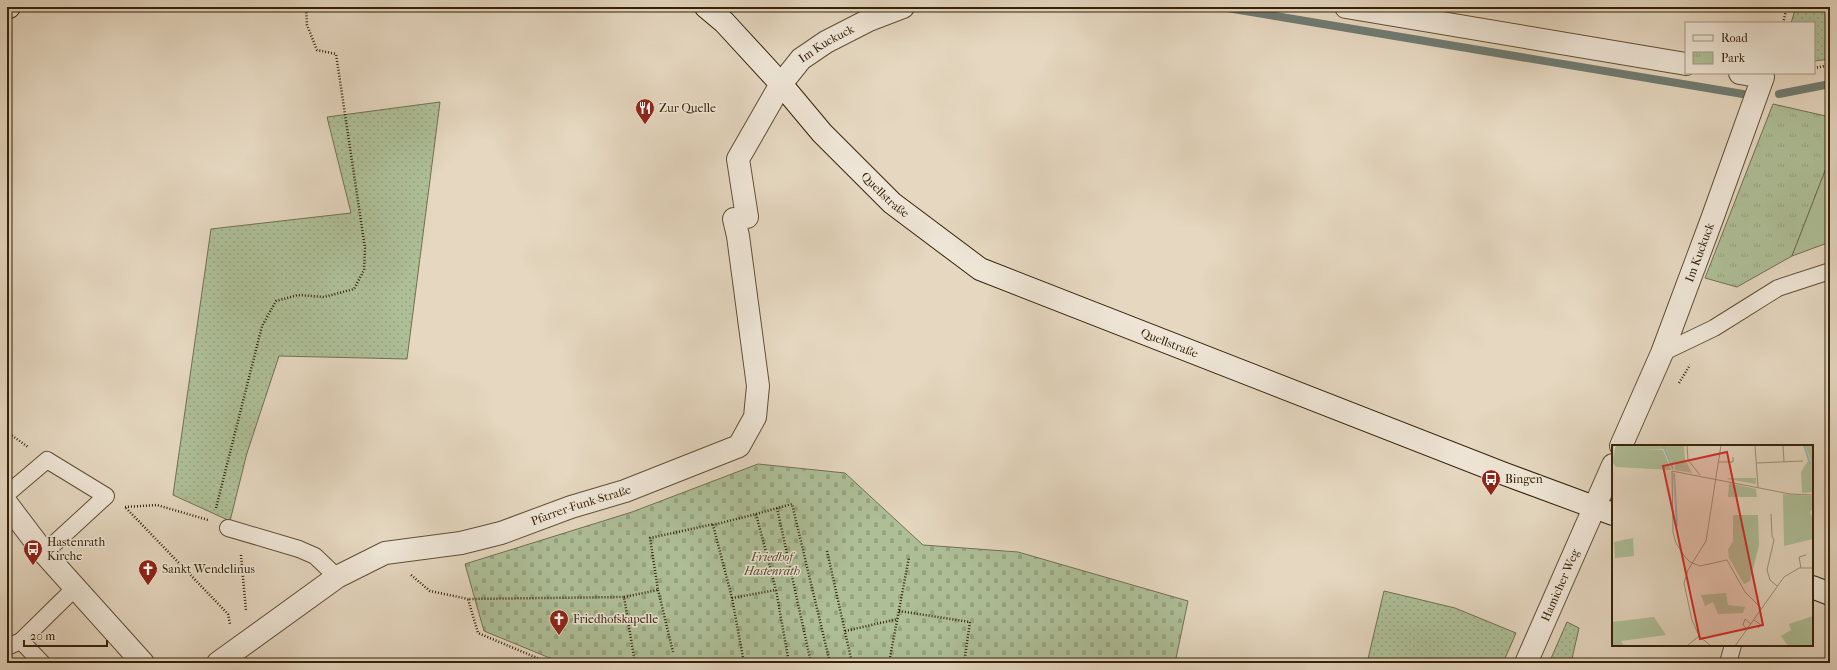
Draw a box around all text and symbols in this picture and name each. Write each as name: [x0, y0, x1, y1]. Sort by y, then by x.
street label: Im Kuckuck: [796, 21, 857, 66]
legend: [1685, 22, 1815, 74]
text: Road: [1721, 31, 1748, 45]
text: Park: [1721, 51, 1746, 65]
restaurant icon: Zur Quelle: [634, 97, 656, 125]
place label: Zur Quelle: [659, 101, 716, 115]
street label: Quellstraße: [858, 169, 912, 220]
street label: Im Kuckuck: [1682, 220, 1717, 284]
street label: Quellstraße: [1139, 326, 1200, 361]
inset map: [1612, 445, 1813, 646]
bus stop icon: Bingen: [1480, 468, 1502, 496]
place label: Bingen: [1505, 472, 1543, 486]
street label: Pfarrer-Funk-Straße: [529, 482, 633, 528]
place label: Hastenrath Kirche: [47, 535, 106, 563]
bus stop icon: Hastenrath Kirche: [22, 538, 44, 566]
street label: Hamicher Weg: [1538, 546, 1582, 623]
park label: Friedhof Hastenrath: [743, 550, 800, 578]
church icon: Sankt Wendelinus: [137, 558, 159, 586]
place label: Sankt Wendelinus: [162, 562, 255, 576]
church icon: Friedhofskapelle: [548, 608, 570, 636]
place label: Friedhofskapelle: [573, 612, 658, 626]
scale bar: [24, 622, 107, 648]
text: 20 m: [30, 629, 55, 643]

